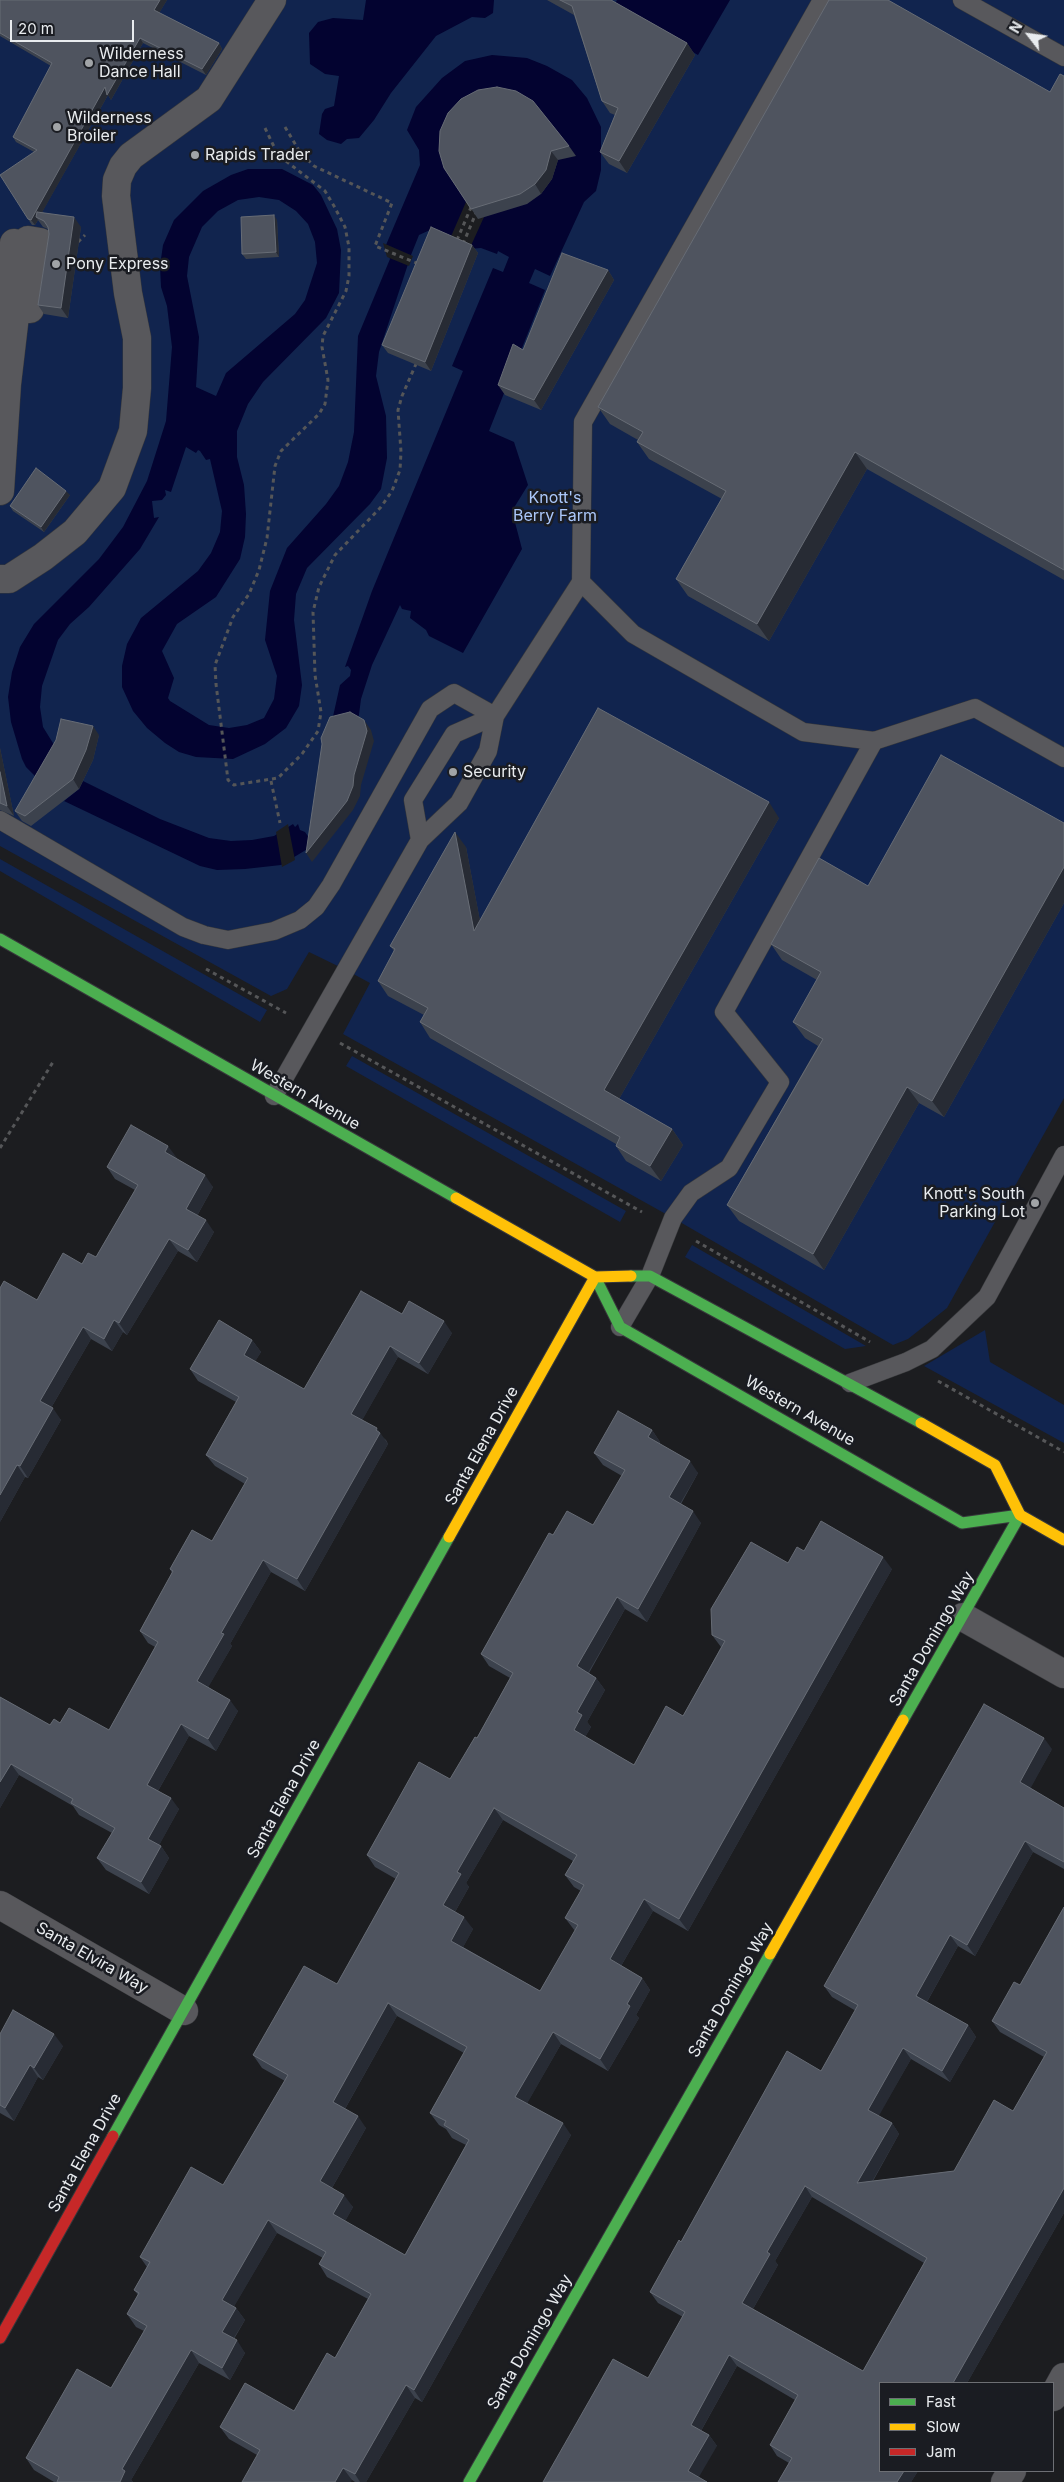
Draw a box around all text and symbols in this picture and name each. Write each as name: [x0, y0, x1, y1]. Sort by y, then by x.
scale bar: [12, 10, 136, 42]
north arrow: [1004, 10, 1054, 60]
text: N: [1006, 18, 1026, 36]
text: 20 m: [18, 19, 54, 38]
place label: Wilderness Dance Hall: [99, 44, 184, 82]
marker: Wilderness Dance Hall: [83, 57, 95, 69]
place label: Wilderness Broiler: [67, 108, 152, 146]
marker: Wilderness Broiler: [51, 121, 63, 133]
place label: Rapids Trader: [205, 145, 310, 165]
marker: Rapids Trader: [189, 149, 201, 161]
place label: Pony Express: [66, 254, 169, 274]
marker: Pony Express: [50, 258, 62, 270]
park label: Knott's Berry Farm: [513, 488, 597, 526]
place label: Security: [463, 762, 526, 782]
marker: Security: [447, 766, 459, 778]
street label: Western Avenue: [247, 1056, 363, 1134]
place label: Knott's South Parking Lot: [923, 1184, 1025, 1222]
marker: Knott's South Parking Lot: [1029, 1197, 1041, 1209]
street label: Western Avenue: [742, 1372, 858, 1450]
street label: Santa Elena Drive: [441, 1383, 523, 1509]
street label: Santa Domingo Way: [886, 1568, 978, 1710]
street label: Santa Elena Drive: [243, 1736, 325, 1862]
street label: Santa Elvira Way: [33, 1918, 151, 1998]
street label: Santa Domingo Way: [685, 1919, 777, 2061]
street label: Santa Elena Drive: [44, 2090, 126, 2216]
street label: Santa Domingo Way: [484, 2271, 576, 2413]
legend: [879, 2382, 1054, 2472]
text: Fast: [926, 2392, 956, 2411]
text: Slow: [926, 2417, 960, 2436]
text: Jam: [926, 2442, 956, 2461]

